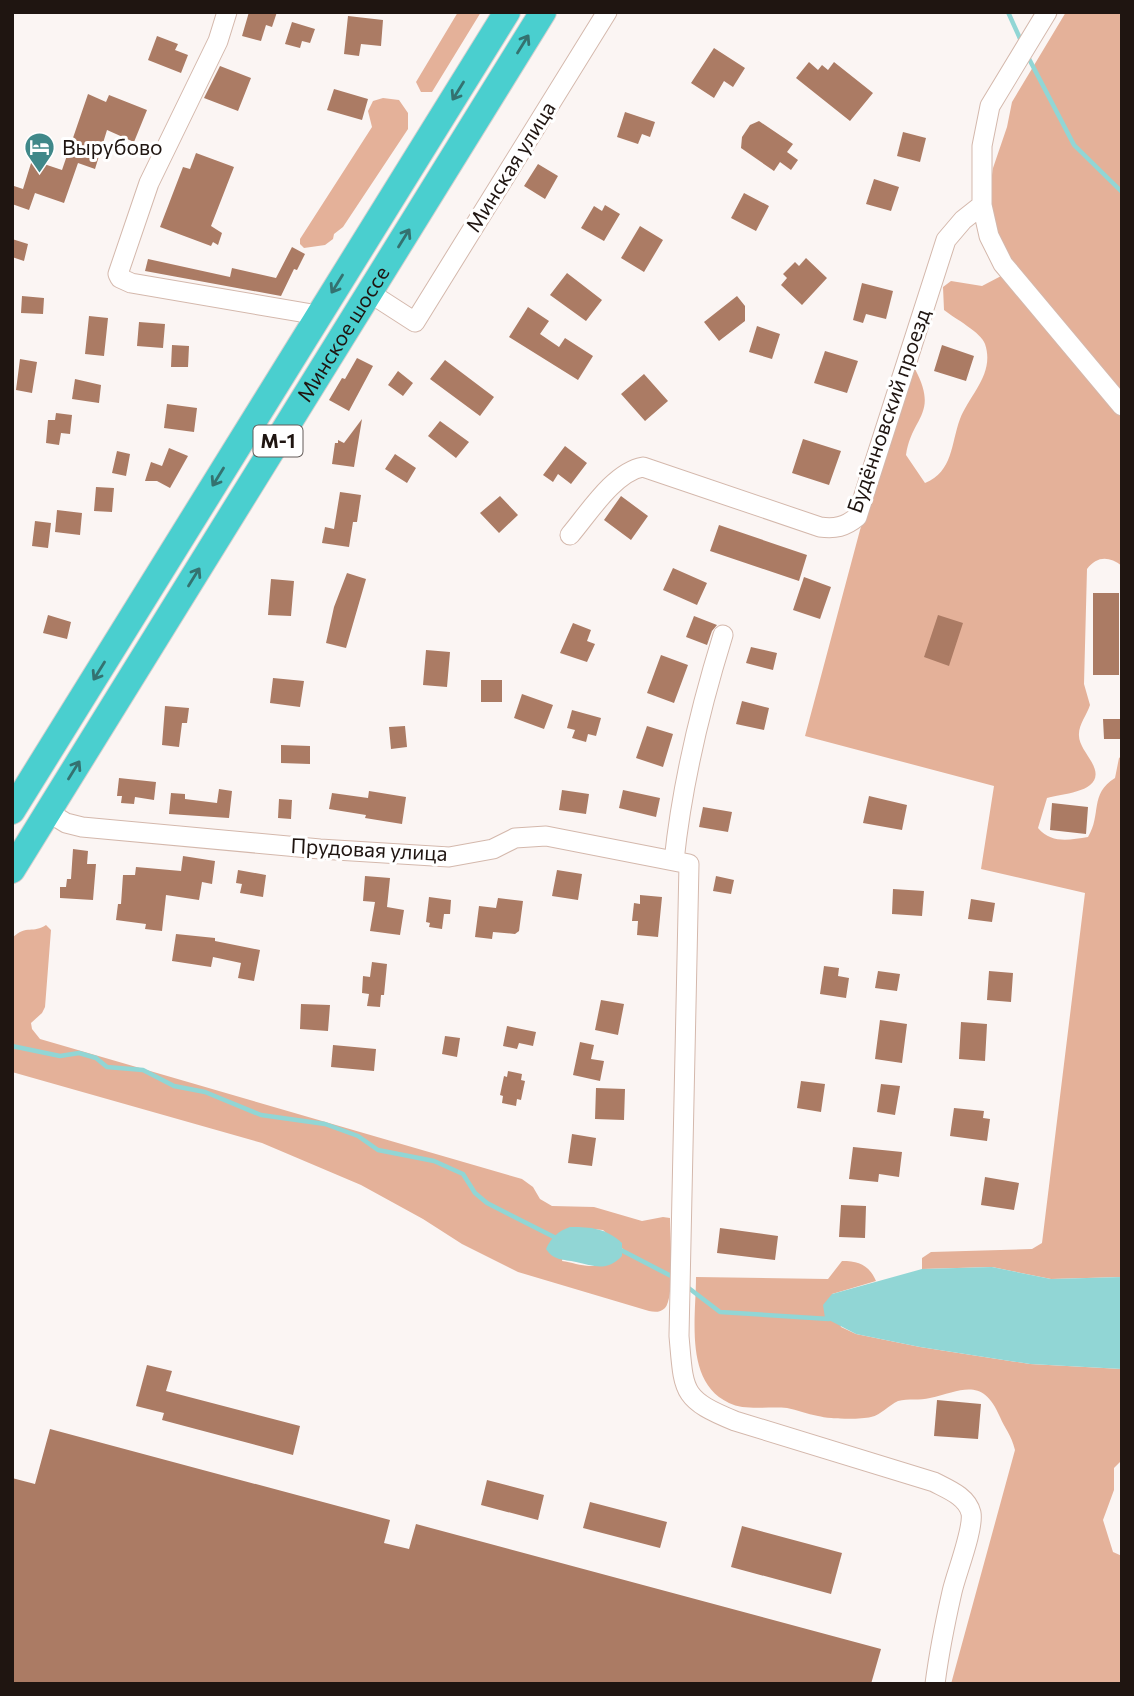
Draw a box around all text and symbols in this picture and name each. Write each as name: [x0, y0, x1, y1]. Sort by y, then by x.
one-way arrow: [517, 35, 531, 55]
one-way arrow: [451, 81, 466, 100]
street label: Минская улица: [460, 96, 560, 236]
hotel icon: Вырубово: [22, 131, 56, 175]
place label: Вырубово: [62, 134, 163, 159]
one-way arrow: [397, 228, 411, 248]
street label: Минское шоссе: [291, 261, 394, 406]
one-way arrow: [330, 273, 344, 293]
street label: Будённовский проезд: [841, 305, 934, 516]
road number: М-1: [254, 426, 302, 456]
one-way arrow: [211, 467, 225, 487]
one-way arrow: [186, 568, 201, 587]
one-way arrow: [91, 661, 105, 681]
one-way arrow: [67, 761, 81, 781]
street label: Прудовая улица: [290, 832, 448, 865]

